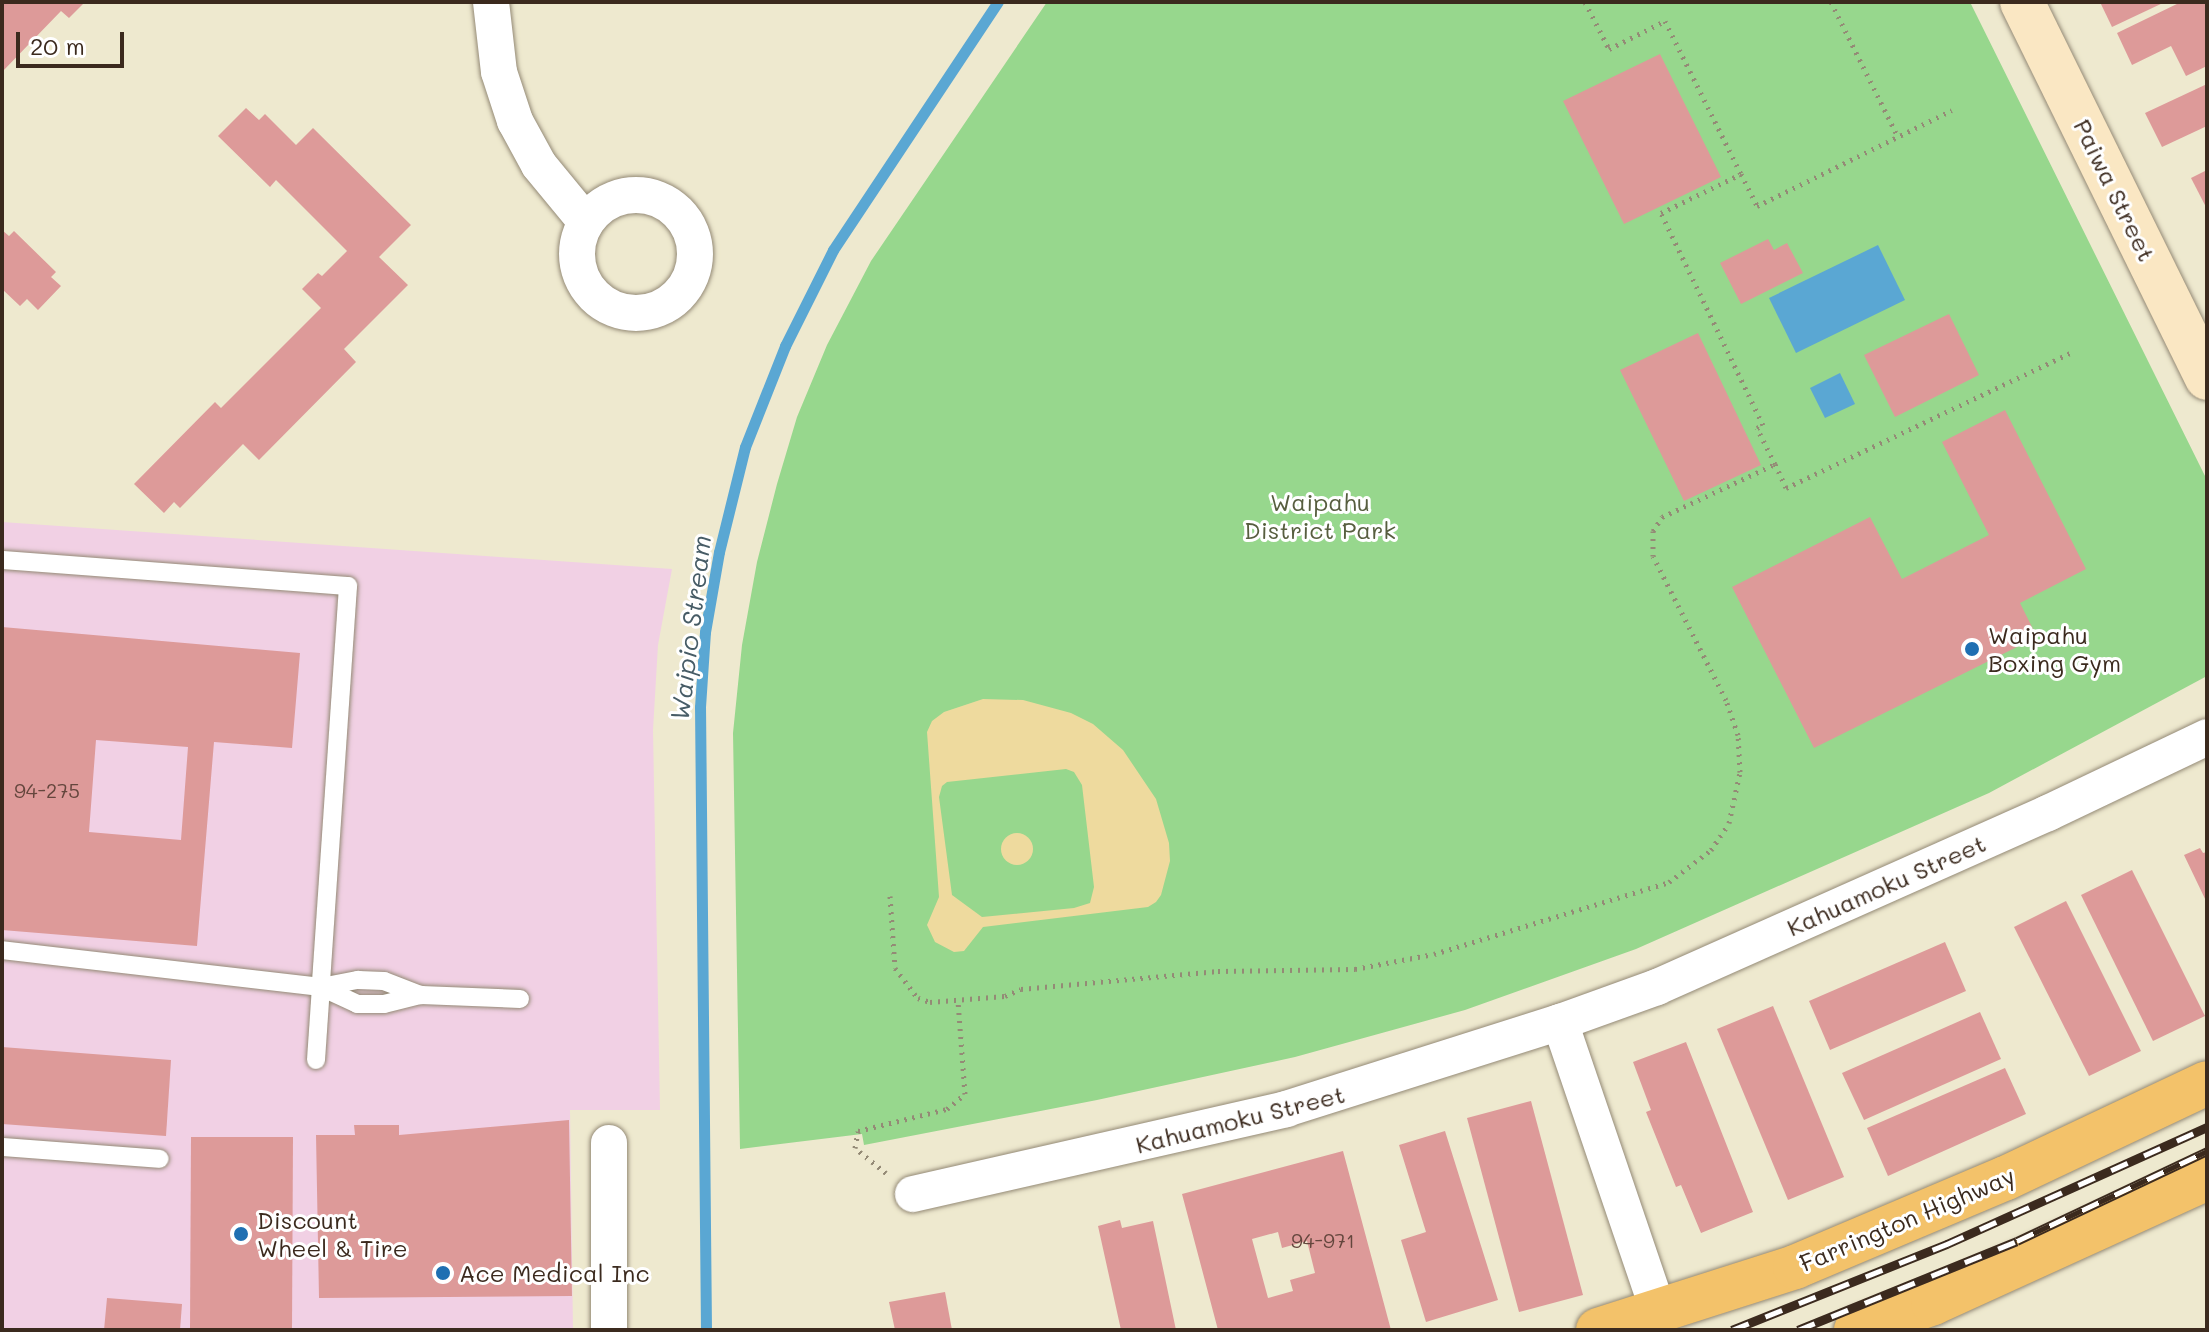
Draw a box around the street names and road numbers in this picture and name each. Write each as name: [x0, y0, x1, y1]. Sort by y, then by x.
street label: Paiwa Street: [2068, 114, 2162, 266]
street label: Kahuamoku Street: [1782, 828, 1990, 942]
street label: Kahuamoku Street: [1132, 1079, 1348, 1159]
street label: Farrington Highway: [1795, 1161, 2019, 1277]

